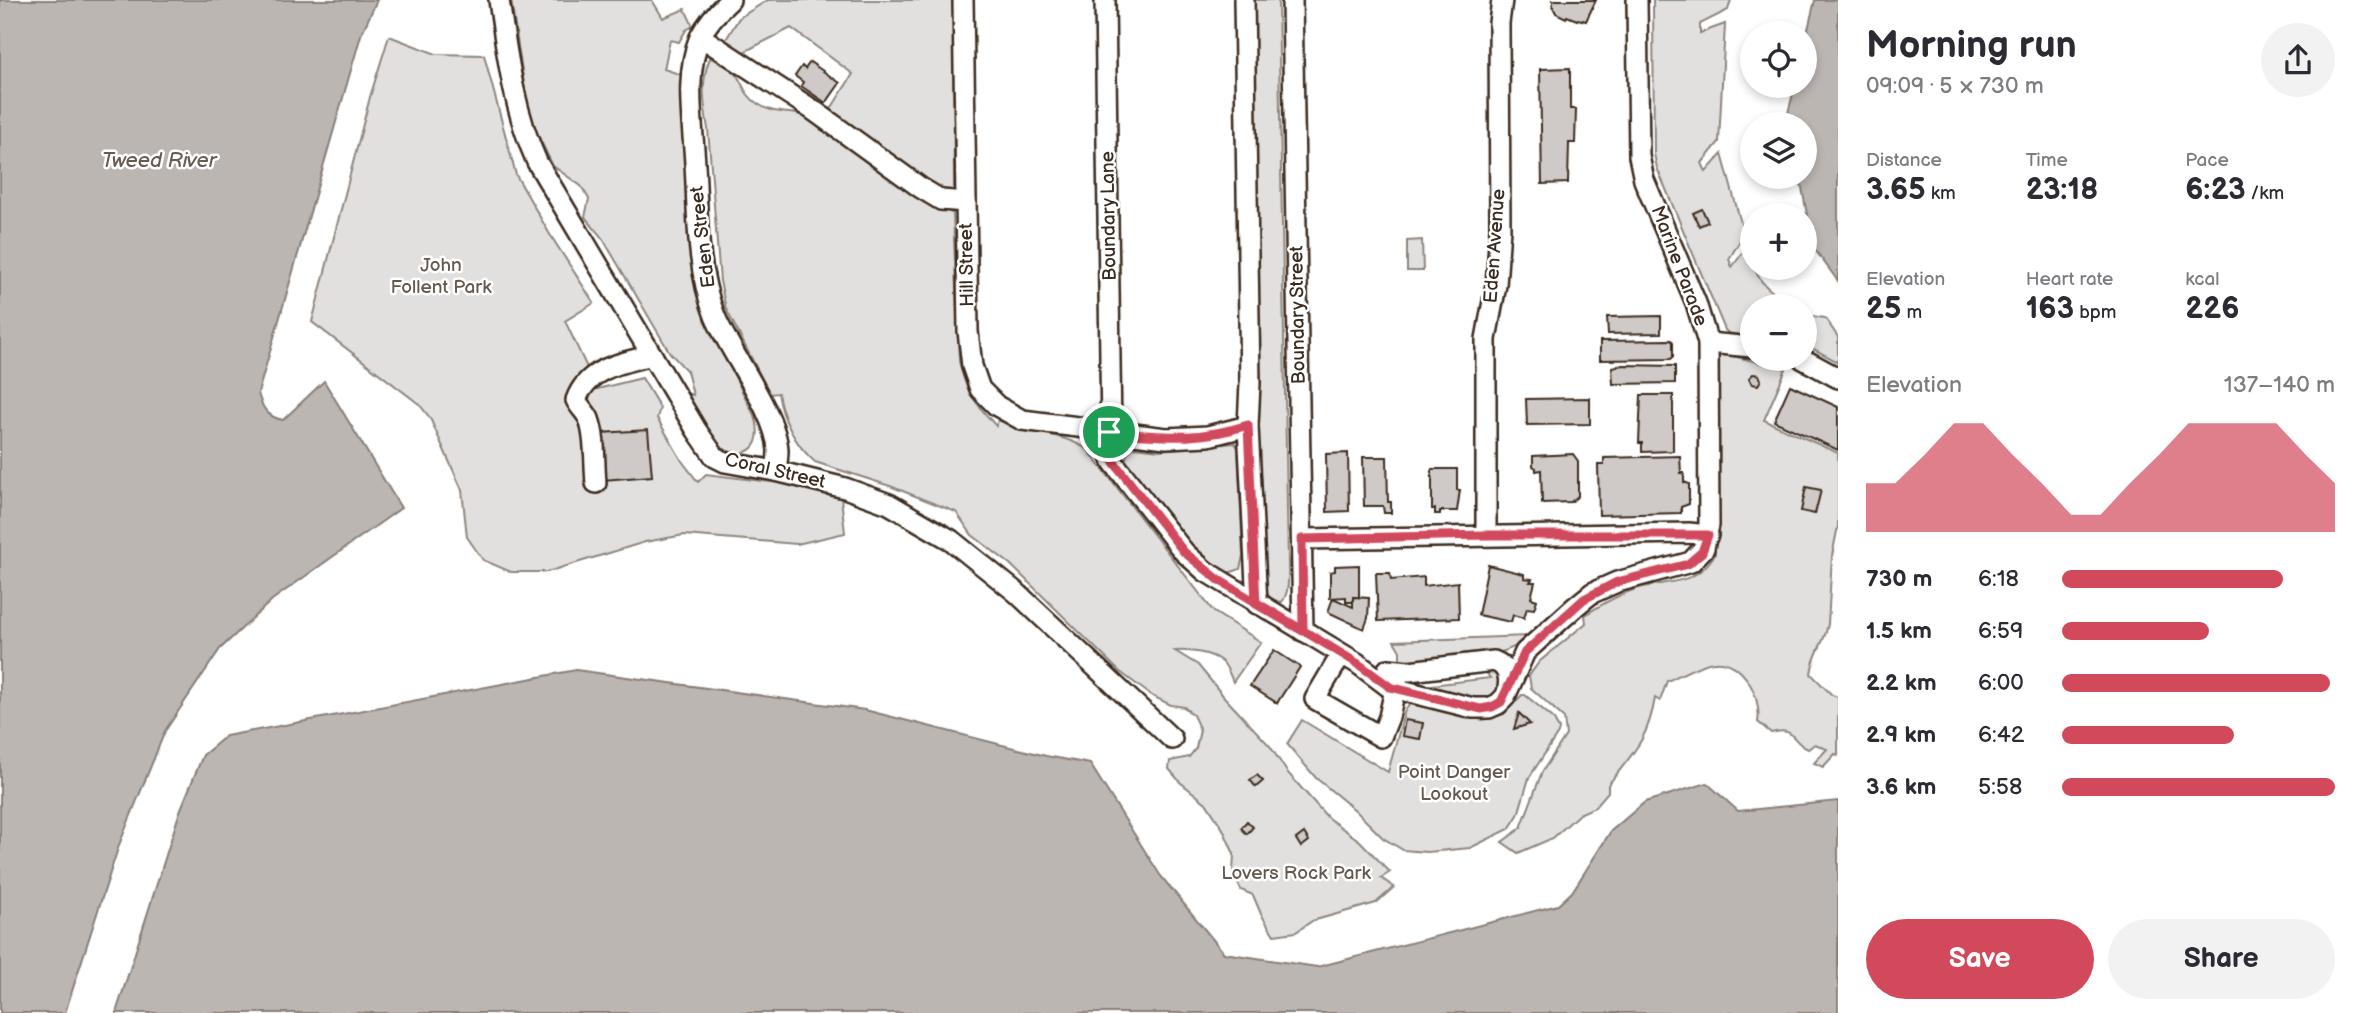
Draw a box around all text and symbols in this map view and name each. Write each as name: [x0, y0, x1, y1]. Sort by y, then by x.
map controls: [1740, 21, 1817, 371]
button: locate: [1740, 21, 1817, 98]
text: Morning run: [1866, 23, 2077, 68]
button: share: [2261, 23, 2335, 97]
text: 09:09 · 5 × 730 m: [1866, 72, 2044, 100]
button: layers: [1740, 112, 1817, 189]
water label: Tweed River: [102, 148, 218, 173]
text: Distance: [1866, 149, 1942, 172]
text: Time: [2026, 149, 2068, 172]
text: Pace: [2185, 149, 2229, 172]
street label: Boundary Lane: [1096, 151, 1122, 281]
text: 3.65: [1866, 172, 1926, 208]
text: 23:18: [2026, 172, 2098, 208]
text: 6:23: [2185, 172, 2245, 208]
text: km: [1926, 182, 1956, 205]
text: /km: [2245, 182, 2284, 205]
street label: Eden Street: [685, 185, 721, 289]
street label: Eden Avenue: [1480, 188, 1510, 304]
street label: Marine Parade: [1646, 203, 1712, 329]
button: +: [1740, 203, 1817, 280]
street label: Hill Street: [955, 223, 979, 307]
street label: Boundary Street: [1285, 245, 1311, 385]
park label: John Follent Park: [391, 254, 492, 299]
text: Elevation: [1866, 268, 1945, 291]
text: Heart rate: [2026, 268, 2113, 291]
text: kcal: [2185, 268, 2219, 291]
text: 25: [1866, 291, 1901, 327]
text: 163: [2026, 291, 2074, 327]
text: 226: [2185, 291, 2239, 327]
button: −: [1740, 294, 1817, 371]
text: m: [1901, 301, 1922, 324]
text: bpm: [2074, 301, 2117, 324]
text: Elevation: [1866, 371, 1962, 399]
text: 137–140 m: [2224, 371, 2335, 399]
pin: [1079, 402, 1139, 462]
icon: arrive: [1090, 413, 1128, 451]
street label: Coral Street: [722, 448, 828, 494]
text: 730 m: [1866, 565, 1932, 593]
text: 6:18: [1978, 565, 2019, 593]
text: 1.5 km: [1866, 617, 1932, 645]
text: 6:59: [1978, 617, 2023, 645]
text: 2.2 km: [1866, 669, 1937, 697]
text: 6:00: [1978, 669, 2024, 697]
text: 2.9 km: [1866, 721, 1936, 749]
text: 6:42: [1978, 721, 2024, 749]
park label: Point Danger Lookout: [1398, 761, 1511, 806]
text: 3.6 km: [1866, 773, 1936, 801]
text: 5:58: [1978, 773, 2022, 801]
park label: Lovers Rock Park: [1221, 862, 1371, 885]
button: Save: [1866, 919, 2094, 999]
button: Share: [2108, 919, 2335, 999]

